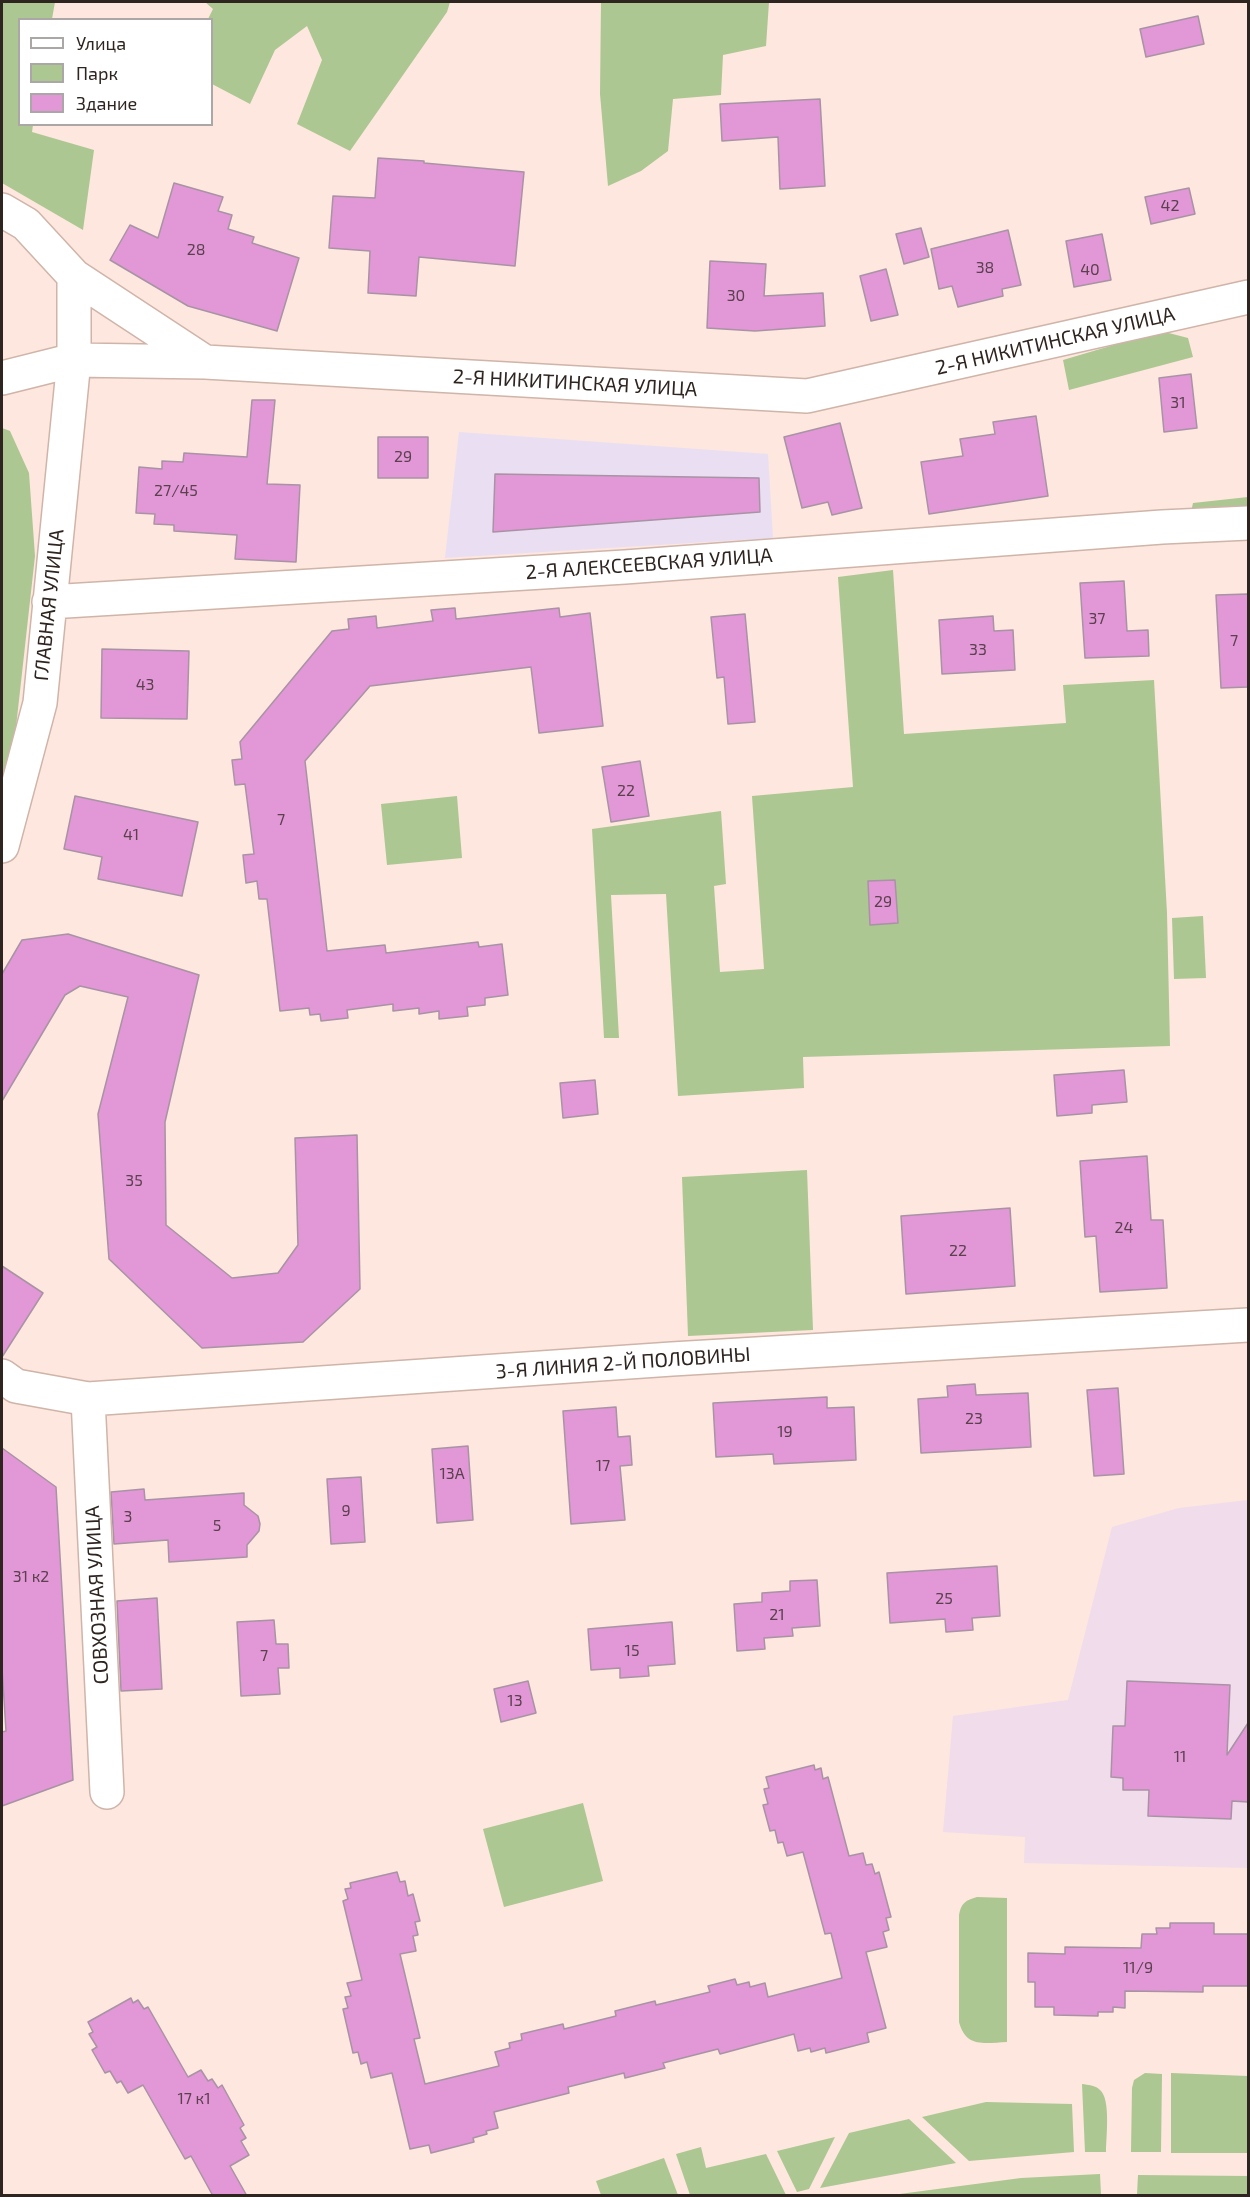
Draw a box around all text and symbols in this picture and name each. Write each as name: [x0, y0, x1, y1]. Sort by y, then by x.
legend: [18, 18, 213, 126]
text: Улица: [76, 32, 126, 54]
text: Парк: [76, 62, 118, 84]
text: Здание: [76, 92, 137, 114]
house number: 42: [1161, 196, 1179, 216]
house number: 28: [187, 240, 205, 260]
house number: 38: [976, 258, 994, 278]
house number: 40: [1080, 260, 1100, 280]
house number: 30: [727, 286, 745, 306]
street label: 2-Я НИКИТИНСКАЯ УЛИЦА: [933, 302, 1177, 380]
street label: 2-Я НИКИТИНСКАЯ УЛИЦА: [452, 365, 698, 401]
house number: 31: [1170, 393, 1186, 413]
house number: 29: [394, 447, 412, 467]
house number: 27/45: [154, 481, 198, 501]
street label: ГЛАВНАЯ УЛИЦА: [29, 528, 69, 682]
street label: 2-Я АЛЕКСЕЕВСКАЯ УЛИЦА: [525, 543, 773, 585]
house number: 37: [1088, 609, 1106, 629]
house number: 7: [1230, 631, 1238, 651]
house number: 33: [969, 640, 987, 660]
house number: 43: [136, 675, 154, 695]
house number: 22: [617, 781, 635, 801]
house number: 7: [277, 810, 285, 830]
house number: 41: [123, 825, 139, 845]
house number: 29: [874, 892, 892, 912]
house number: 35: [125, 1171, 143, 1191]
house number: 24: [1115, 1218, 1133, 1238]
house number: 22: [949, 1241, 967, 1261]
street label: 3-Я ЛИНИЯ 2-Й ПОЛОВИНЫ: [495, 1342, 751, 1384]
house number: 23: [965, 1409, 983, 1429]
house number: 19: [777, 1422, 793, 1442]
house number: 17: [596, 1456, 610, 1476]
house number: 13А: [439, 1464, 465, 1484]
house number: 9: [341, 1501, 351, 1521]
street label: СОВХОЗНАЯ УЛИЦА: [80, 1505, 114, 1685]
house number: 3: [124, 1507, 132, 1527]
house number: 5: [213, 1516, 221, 1536]
house number: 31 к2: [13, 1567, 49, 1587]
house number: 25: [935, 1589, 953, 1609]
house number: 21: [769, 1605, 785, 1625]
house number: 15: [625, 1641, 639, 1661]
house number: 7: [260, 1646, 268, 1666]
house number: 13: [507, 1691, 523, 1711]
house number: 11: [1174, 1747, 1186, 1767]
house number: 11/9: [1123, 1958, 1153, 1978]
house number: 17 к1: [177, 2089, 211, 2109]

